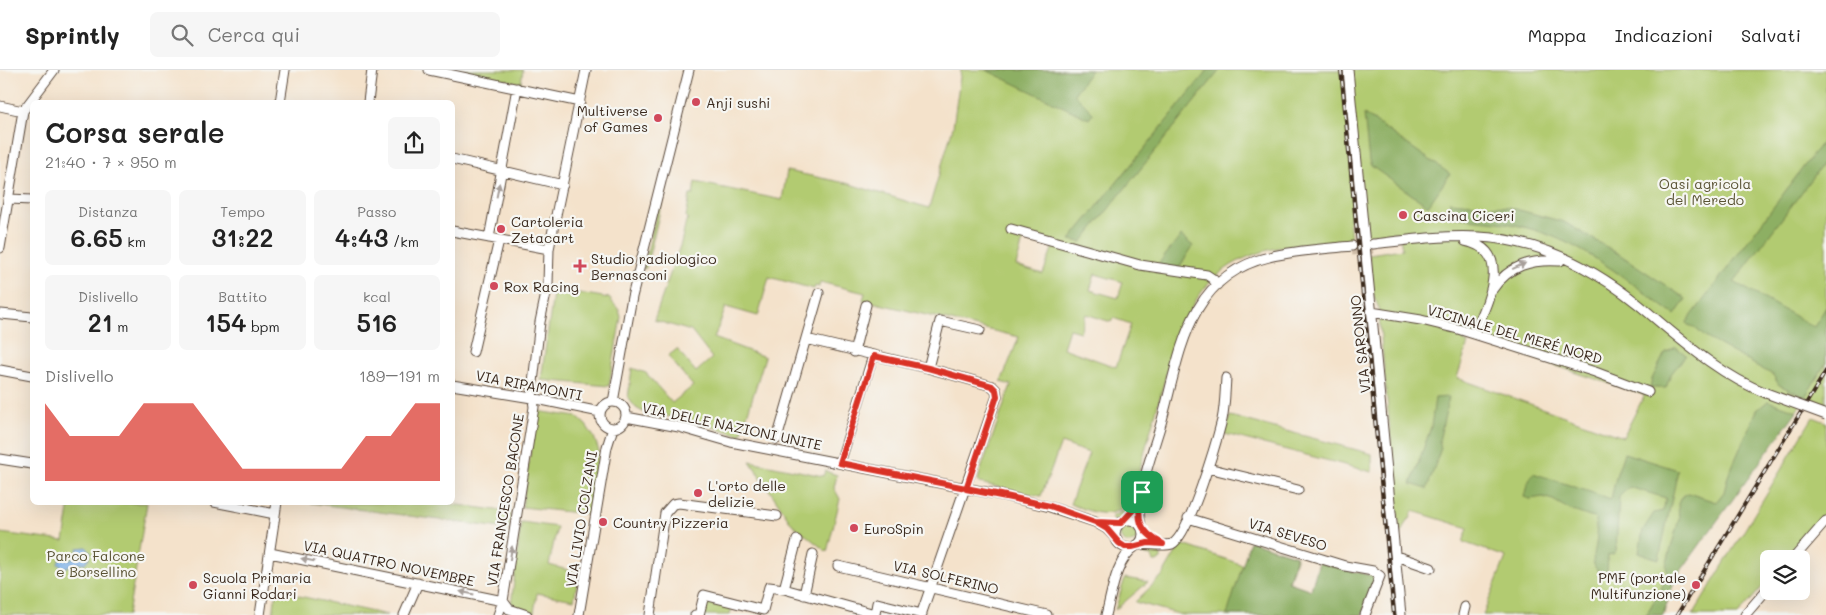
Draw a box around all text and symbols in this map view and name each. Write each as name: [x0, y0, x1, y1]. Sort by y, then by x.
search box: [150, 12, 500, 57]
text: Sprintly: [25, 19, 120, 50]
icon: search: [168, 21, 196, 49]
text: Cerca qui: [208, 22, 300, 47]
text: Mappa: [1528, 23, 1587, 47]
text: Indicazioni: [1615, 23, 1713, 47]
text: Salvati: [1741, 23, 1801, 47]
place label: Anji sushi: [706, 93, 770, 112]
marker: Anji sushi: [690, 96, 702, 108]
place label: Multiverse of Games: [577, 101, 648, 136]
marker: Multiverse of Games: [652, 112, 664, 124]
text: Corsa serale: [45, 114, 225, 150]
button: share: [388, 117, 440, 169]
text: 21:40 · 7 × 950 m: [45, 151, 177, 172]
park label: Oasi agricola del Meredo: [1659, 174, 1751, 209]
one-way arrow: [494, 181, 502, 197]
text: Distanza: [78, 202, 138, 221]
text: Tempo: [220, 202, 265, 221]
text: Passo: [357, 202, 396, 221]
place label: Cascina Ciceri: [1413, 206, 1515, 225]
marker: Cascina Ciceri: [1397, 209, 1409, 221]
place label: Cartoleria Zetacart: [511, 212, 583, 247]
text: 6.65: [70, 221, 123, 253]
text: 31:22: [212, 221, 273, 253]
text: 4:43: [335, 221, 388, 253]
marker: Cartoleria Zetacart: [495, 223, 507, 235]
text: km: [123, 232, 146, 251]
text: /km: [388, 232, 419, 251]
place label: Studio radiologico Bernasconi: [591, 249, 717, 284]
marker: Studio radiologico Bernasconi: [573, 259, 587, 273]
one-way arrow: [1512, 262, 1527, 270]
place label: Rox Racing: [504, 277, 579, 296]
marker: Rox Racing: [488, 280, 500, 292]
text: Dislivello: [78, 287, 138, 306]
text: Battito: [218, 287, 267, 306]
text: kcal: [363, 287, 391, 306]
street label: VIA SARONNO: [1345, 294, 1375, 394]
street label: VICINALE DEL MERÉ NORD: [1425, 300, 1605, 368]
text: 21: [88, 306, 113, 338]
text: 154: [205, 306, 246, 338]
text: 516: [356, 306, 397, 338]
text: m: [113, 317, 129, 336]
text: bpm: [246, 317, 280, 336]
text: Dislivello: [45, 365, 113, 386]
text: 189–191 m: [359, 365, 440, 386]
street label: VIA RIPAMONTI: [474, 365, 584, 405]
street label: VIA DELLE NAZIONI UNITE: [640, 398, 824, 454]
street label: VIA FRANCESCO BACONE: [482, 412, 528, 588]
street label: VIA LIVIO COLZANI: [561, 450, 601, 588]
pin: [1121, 471, 1163, 513]
place label: L'orto delle delizie: [708, 476, 786, 511]
icon: arrive: [1128, 478, 1156, 506]
marker: L'orto delle delizie: [692, 487, 704, 499]
place label: Country Pizzeria: [613, 513, 729, 532]
street label: VIA SEVESO: [1246, 513, 1330, 555]
marker: Country Pizzeria: [597, 516, 609, 528]
place label: EuroSpin: [864, 519, 924, 538]
marker: EuroSpin: [848, 522, 860, 534]
street label: VIA QUATTRO NOVEMBRE: [302, 536, 476, 590]
one-way arrow: [507, 544, 515, 560]
park label: Parco Falcone e Borsellino: [47, 546, 145, 581]
map controls: [1760, 550, 1810, 600]
button: layers: [1760, 550, 1810, 600]
one-way arrow: [300, 556, 316, 564]
street label: VIA SOLFERINO: [891, 556, 1001, 598]
place label: Scuola Primaria Gianni Rodari: [203, 568, 312, 603]
place label: PMF (portale Multifunzione): [1591, 568, 1686, 603]
marker: Scuola Primaria Gianni Rodari: [187, 579, 199, 591]
marker: PMF (portale Multifunzione): [1690, 579, 1702, 591]
one-way arrow: [459, 589, 475, 597]

